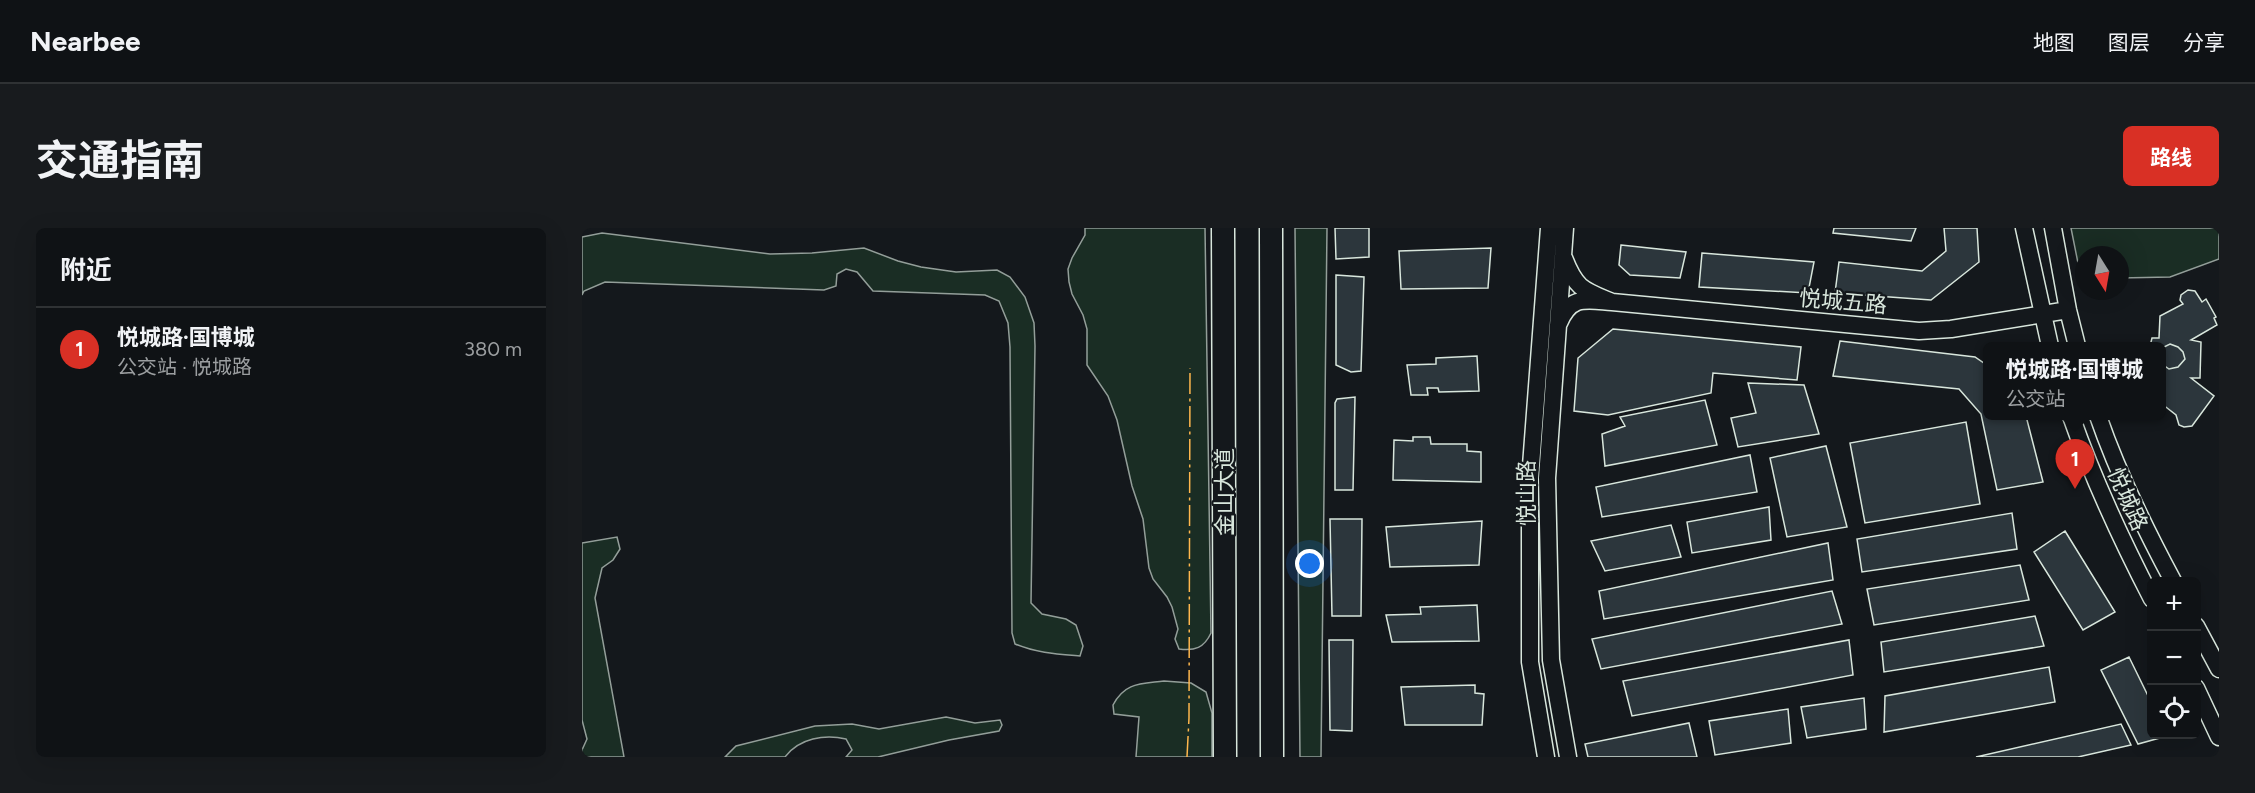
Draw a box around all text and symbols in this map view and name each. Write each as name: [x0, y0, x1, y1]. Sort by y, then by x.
text: Nearbee: [30, 24, 140, 58]
text: 地图: [2033, 30, 2075, 55]
text: 图层: [2108, 30, 2150, 55]
text: 分享: [2183, 30, 2225, 55]
button: 路线: [2123, 126, 2219, 186]
text: 交通指南: [36, 135, 204, 186]
north arrow: [2075, 246, 2129, 300]
text: 附近: [60, 254, 112, 286]
street label: 悦城五路: [1798, 284, 1888, 319]
text: 悦城路·国博城: [117, 324, 255, 351]
text: 1: [75, 337, 84, 361]
text: 380 m: [464, 337, 522, 361]
popup: [1983, 342, 2166, 420]
text: 公交站 · 悦城路: [117, 355, 252, 379]
text: 悦城路·国博城: [2006, 356, 2143, 383]
text: 公交站: [2006, 387, 2066, 411]
pin: 1: [2056, 440, 2094, 489]
street label: 金山大道: [1211, 448, 1238, 536]
street label: 悦山路: [1513, 460, 1540, 526]
street label: 悦城路: [2102, 464, 2153, 535]
your location: [1295, 549, 1324, 578]
map controls: [2147, 577, 2201, 739]
button: +: [2147, 577, 2201, 631]
button: −: [2147, 631, 2201, 685]
button: locate: [2147, 685, 2201, 739]

